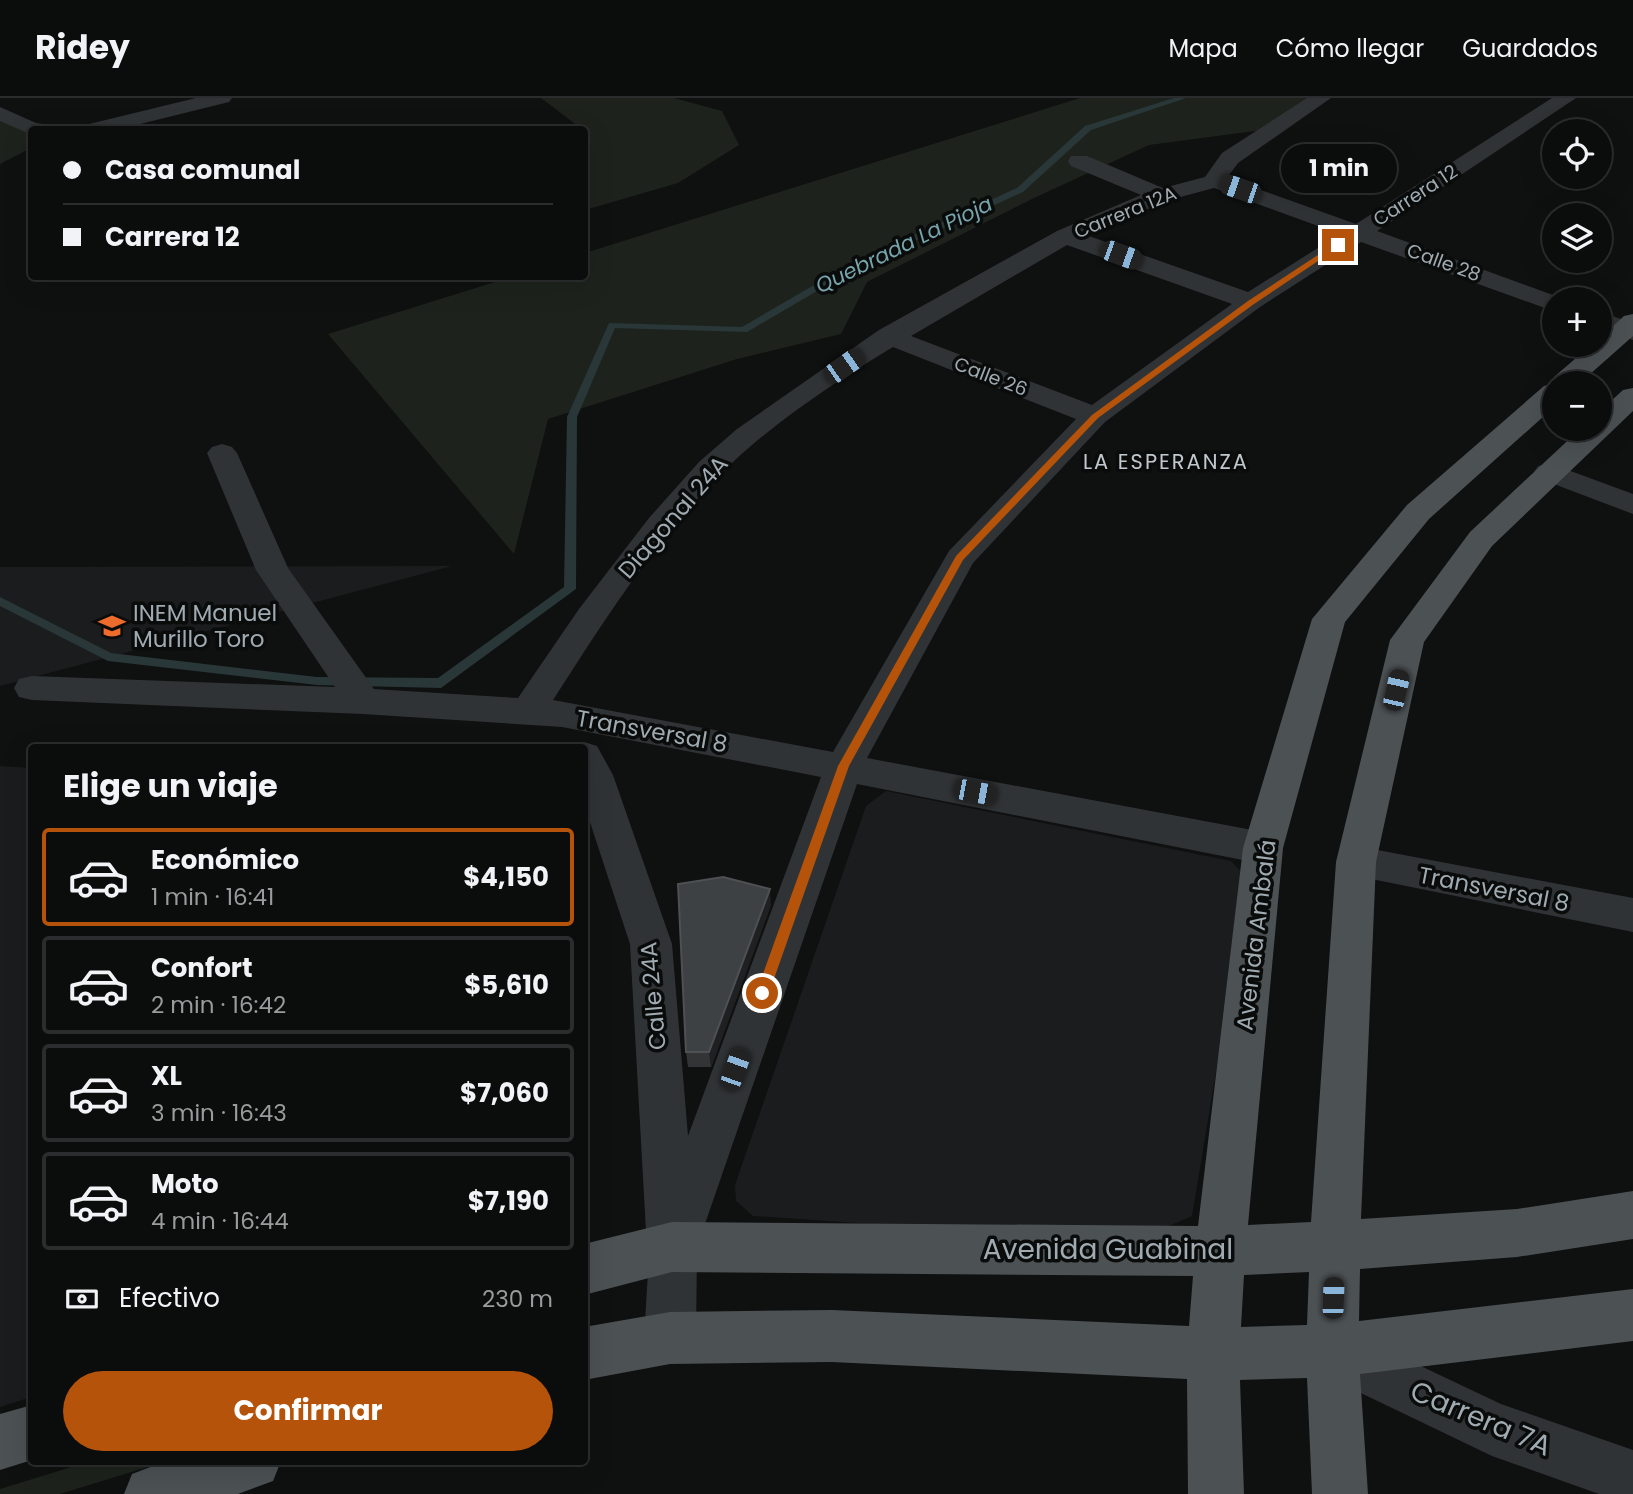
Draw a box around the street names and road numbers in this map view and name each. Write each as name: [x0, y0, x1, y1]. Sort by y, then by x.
street label: Carrera 12: [1368, 158, 1463, 233]
street label: Carrera 12A: [1070, 180, 1181, 245]
street label: Calle 28: [1403, 237, 1484, 288]
street label: Calle 26: [950, 350, 1031, 403]
street label: Diagonal 24A: [611, 449, 735, 585]
street label: Transversal 8: [574, 702, 730, 760]
street label: Avenida Ambalá: [1228, 838, 1284, 1032]
street label: Transversal 8: [1416, 859, 1572, 919]
street label: Calle 24A: [632, 941, 674, 1051]
street label: Avenida Guabinal: [983, 1230, 1233, 1269]
street label: Carrera 7A: [1404, 1371, 1557, 1466]

